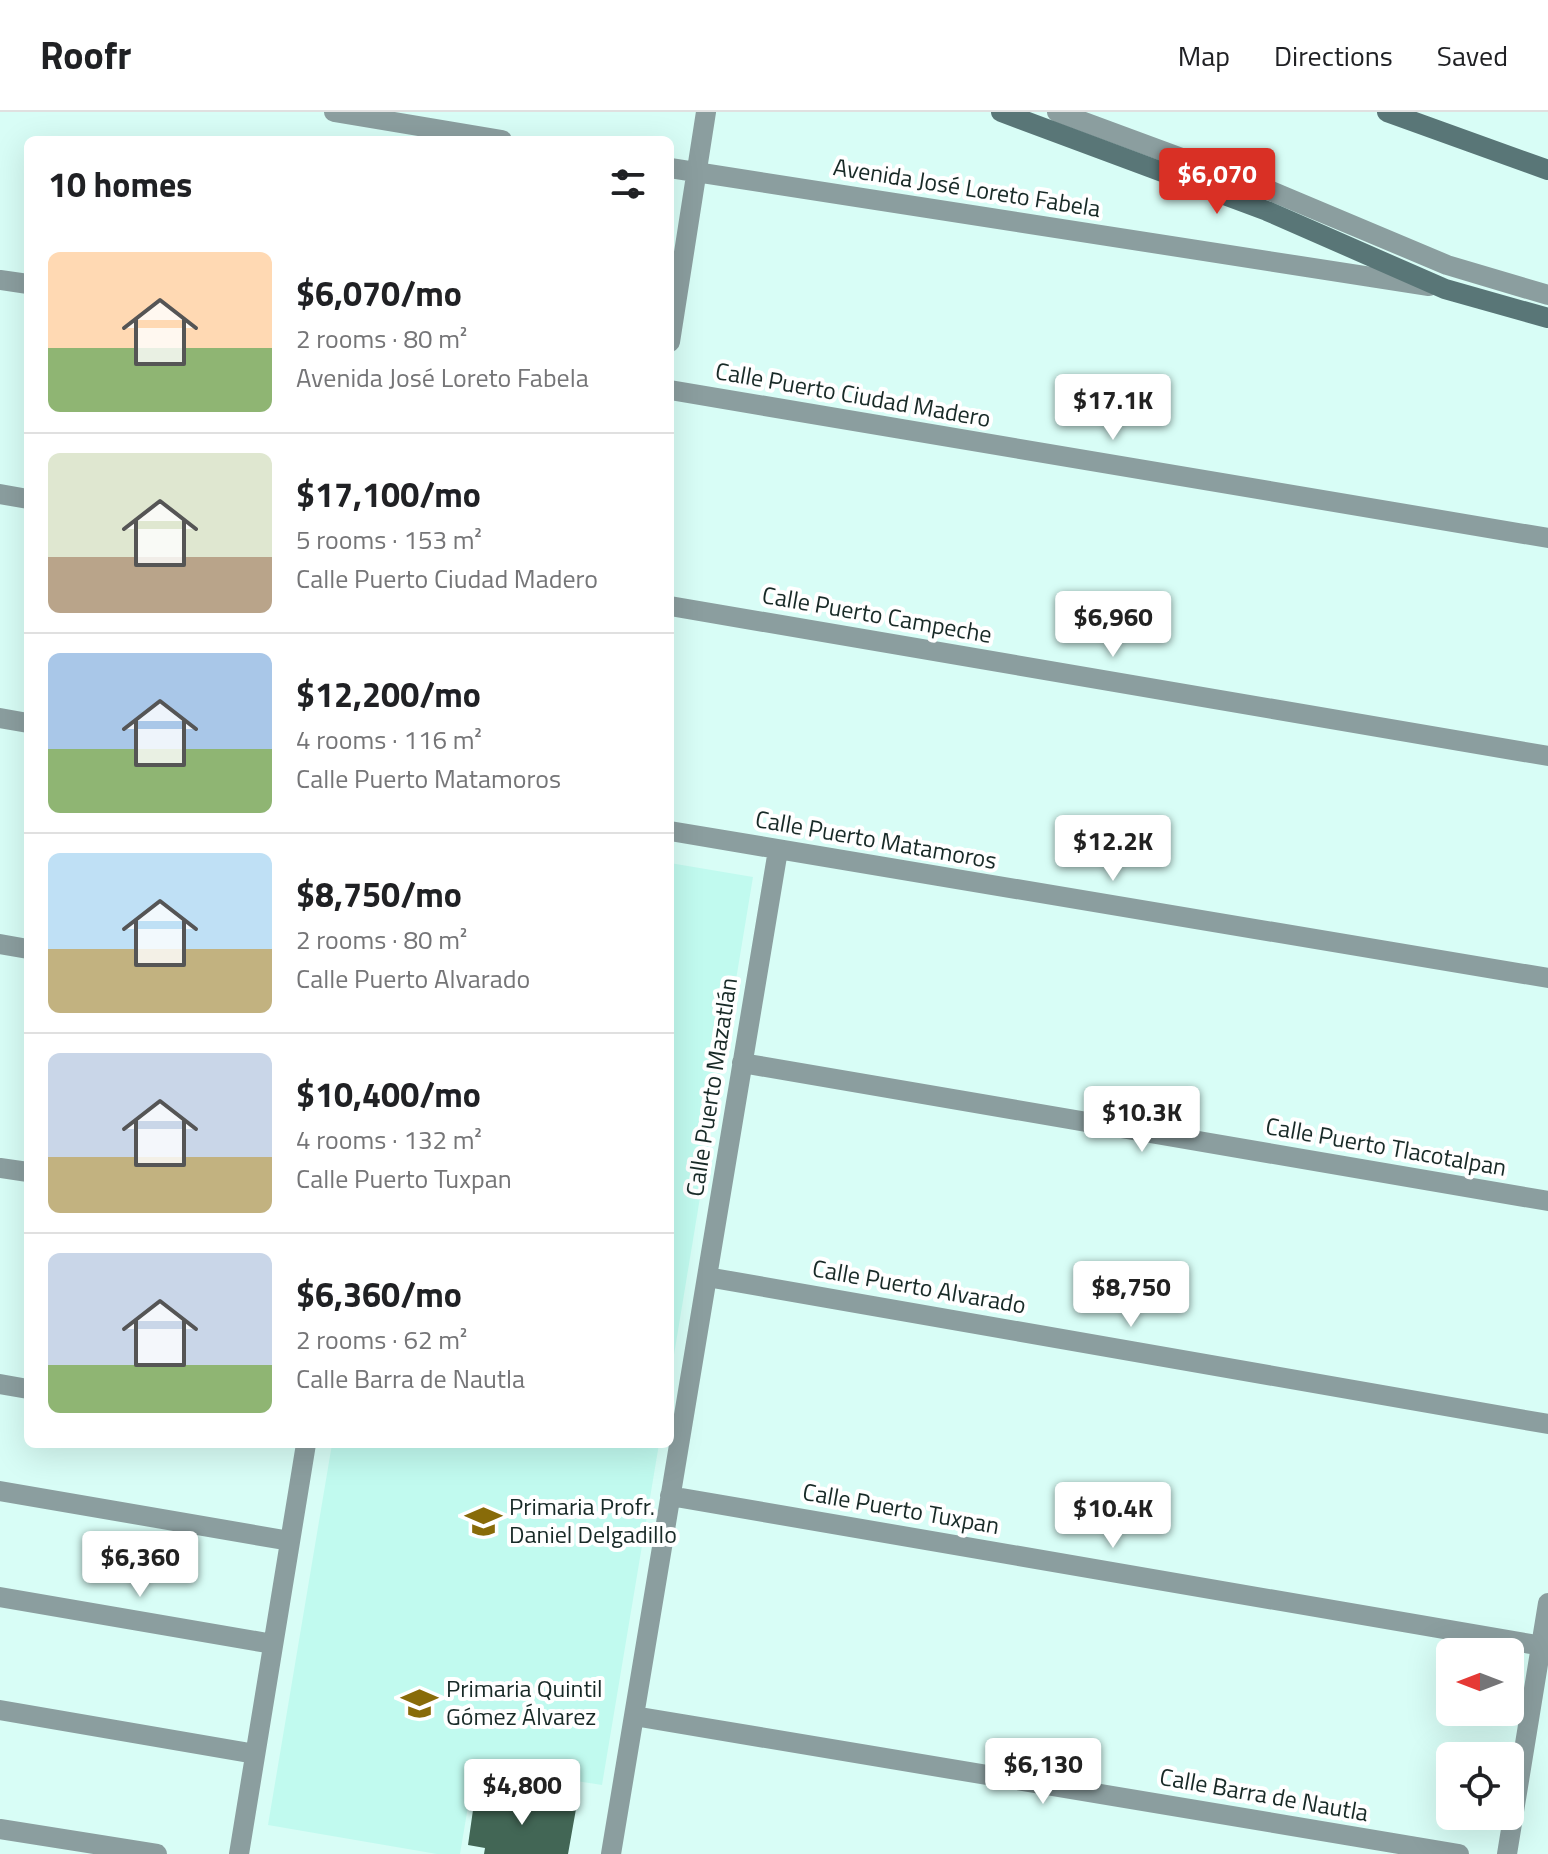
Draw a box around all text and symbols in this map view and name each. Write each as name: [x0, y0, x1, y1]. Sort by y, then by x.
text: Roofr: [40, 26, 131, 84]
text: Map: [1178, 34, 1230, 77]
text: Directions: [1274, 34, 1393, 77]
text: Saved: [1437, 34, 1508, 77]
street label: Avenida José Loreto Fabela: [831, 148, 1103, 226]
pin: $6,070: [1152, 148, 1282, 216]
text: $6,070: [1177, 154, 1257, 193]
text: 10 homes: [48, 158, 192, 210]
icon: filters: [606, 162, 650, 206]
text: $6,070/mo: [296, 267, 462, 319]
icon: home: [112, 284, 208, 380]
text: 2 rooms · 80 m²: [296, 319, 467, 358]
street label: Calle Puerto Ciudad Madero: [713, 352, 994, 436]
text: Avenida José Loreto Fabela: [296, 358, 589, 397]
pin: $17.1K: [1048, 374, 1178, 442]
text: $17.1K: [1073, 380, 1153, 419]
text: $17,100/mo: [296, 468, 481, 520]
icon: home: [112, 485, 208, 581]
text: 5 rooms · 153 m²: [296, 520, 482, 559]
text: Calle Puerto Ciudad Madero: [296, 559, 598, 598]
street label: Calle Puerto Campeche: [759, 576, 995, 652]
pin: $6,960: [1048, 591, 1178, 659]
text: $6,960: [1073, 597, 1153, 636]
text: $12,200/mo: [296, 668, 481, 720]
icon: home: [112, 685, 208, 781]
text: 4 rooms · 116 m²: [296, 720, 482, 759]
text: Calle Puerto Matamoros: [296, 759, 561, 798]
street label: Calle Puerto Matamoros: [753, 800, 1000, 878]
pin: $12.2K: [1048, 815, 1178, 883]
text: $12.2K: [1073, 821, 1153, 860]
text: $8,750/mo: [296, 868, 462, 920]
icon: home: [112, 885, 208, 981]
text: 2 rooms · 80 m²: [296, 920, 467, 959]
text: Calle Puerto Alvarado: [296, 959, 530, 998]
street label: Calle Puerto Mazatlán: [676, 975, 746, 1199]
text: $10,400/mo: [296, 1068, 481, 1120]
icon: home: [112, 1085, 208, 1181]
pin: $10.3K: [1077, 1086, 1207, 1154]
text: $10.3K: [1102, 1092, 1182, 1131]
street label: Calle Puerto Tlacotalpan: [1263, 1107, 1509, 1185]
text: 4 rooms · 132 m²: [296, 1120, 482, 1159]
text: Calle Puerto Tuxpan: [296, 1159, 512, 1198]
street label: Calle Puerto Alvarado: [810, 1250, 1029, 1323]
pin: $8,750: [1066, 1261, 1196, 1329]
text: $8,750: [1091, 1267, 1171, 1306]
text: $6,360/mo: [296, 1268, 462, 1320]
icon: home: [112, 1285, 208, 1381]
text: 2 rooms · 62 m²: [296, 1320, 467, 1359]
text: Calle Barra de Nautla: [296, 1359, 525, 1398]
street label: Calle Puerto Tuxpan: [800, 1473, 1002, 1543]
pin: $10.4K: [1048, 1482, 1178, 1550]
place label: Primaria Profr. Daniel Delgadillo: [509, 1488, 677, 1552]
text: $10.4K: [1073, 1488, 1153, 1527]
school or university icon: Primaria Profr. Daniel Delgadillo: [464, 1502, 502, 1540]
pin: $6,360: [75, 1531, 205, 1599]
text: $6,360: [100, 1537, 180, 1576]
north arrow: [1436, 1638, 1524, 1726]
map controls: [1436, 1638, 1524, 1830]
place label: Primaria Quintil Gómez Álvarez: [446, 1670, 603, 1734]
school or university icon: Primaria Quintil Gómez Álvarez: [401, 1684, 439, 1722]
pin: $6,130: [978, 1738, 1108, 1806]
button: locate: [1436, 1742, 1524, 1830]
text: $6,130: [1003, 1744, 1083, 1783]
street label: Calle Barra de Nautla: [1157, 1758, 1371, 1830]
pin: $4,800: [457, 1759, 587, 1827]
text: $4,800: [482, 1765, 562, 1804]

